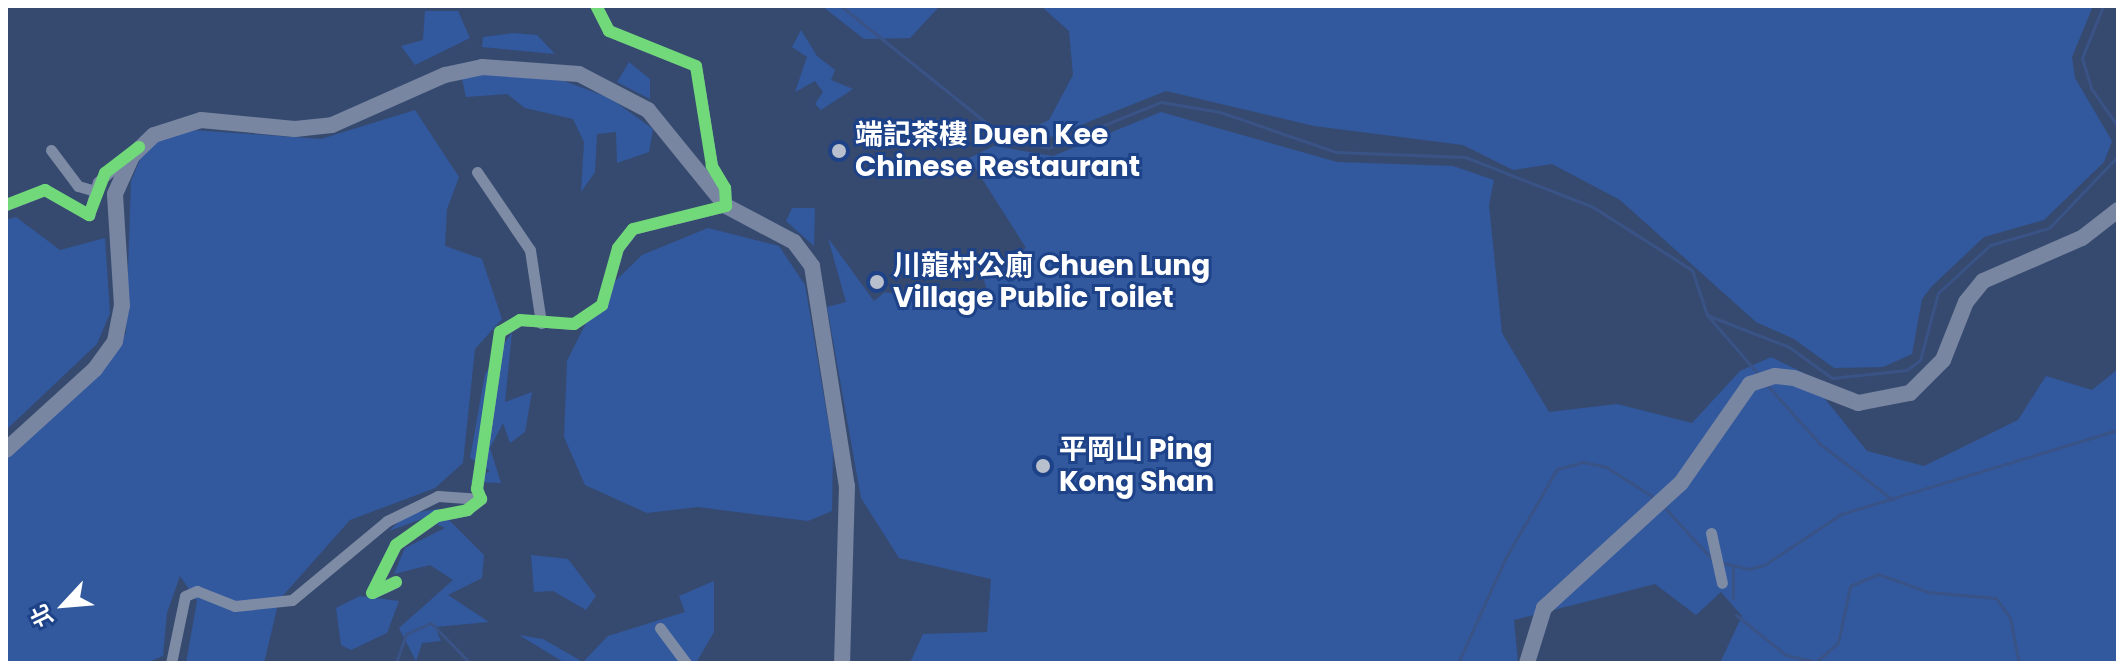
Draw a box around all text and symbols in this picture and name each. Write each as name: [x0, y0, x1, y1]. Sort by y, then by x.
place label: 端記茶樓 Duen Kee Chinese Restaurant: [855, 118, 1140, 184]
marker: 端記茶樓 Duen Kee Chinese Restaurant: [830, 142, 848, 160]
place label: 川龍村公廁 Chuen Lung Village Public Toilet: [893, 249, 1210, 315]
marker: 川龍村公廁 Chuen Lung Village Public Toilet: [868, 273, 886, 291]
place label: 平岡山 Ping Kong Shan: [1059, 433, 1214, 499]
marker: 平岡山 Ping Kong Shan: [1034, 457, 1052, 475]
north arrow: [24, 565, 104, 645]
text: 北: [23, 599, 61, 632]

